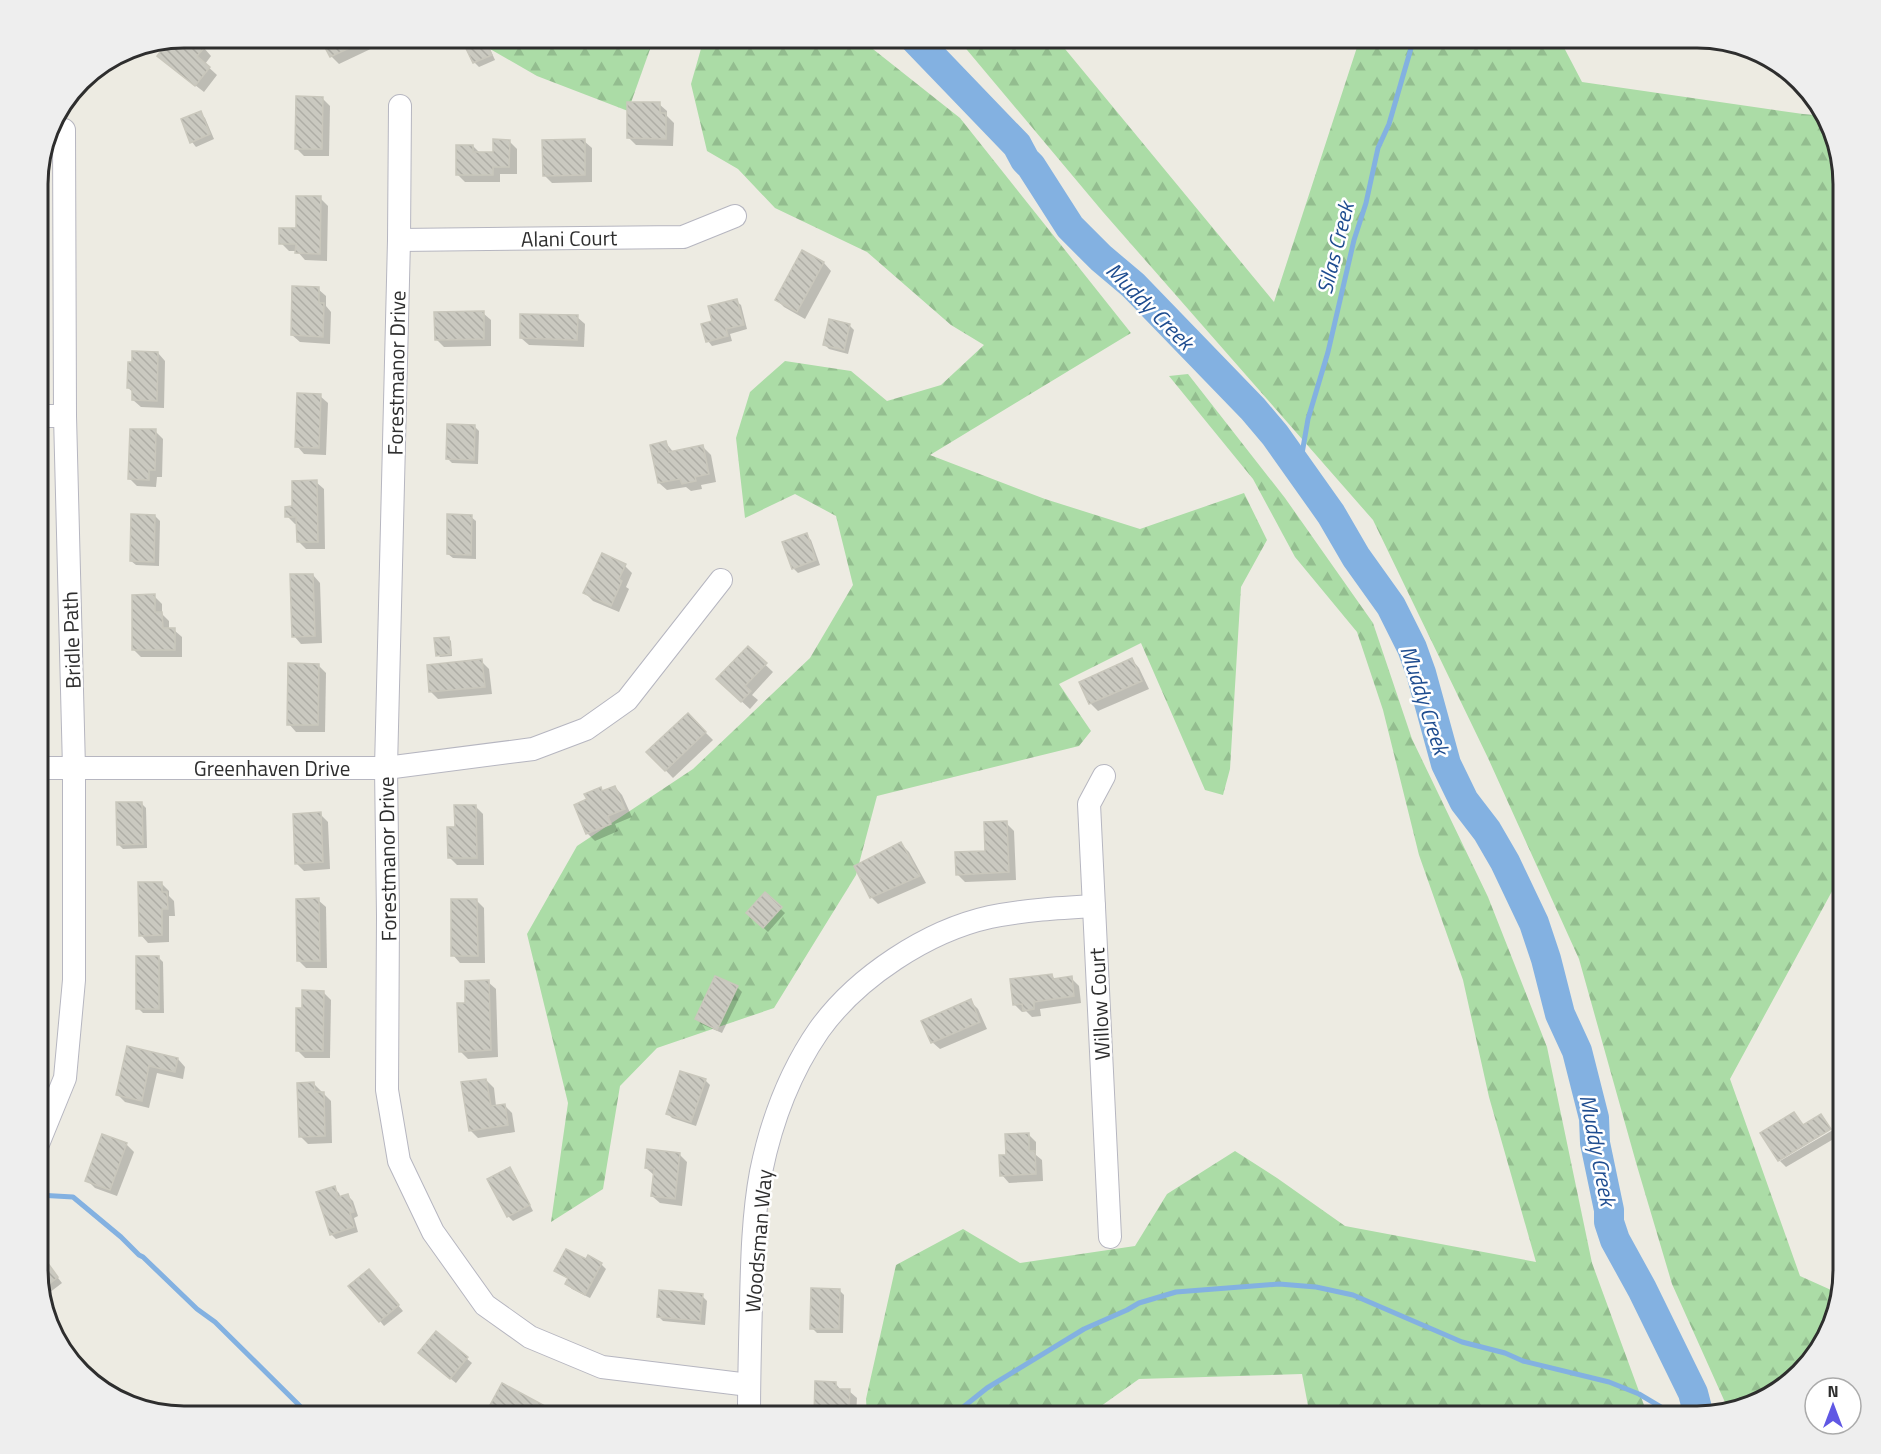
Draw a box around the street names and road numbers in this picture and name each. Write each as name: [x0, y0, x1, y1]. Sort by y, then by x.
street label: Alani Court: [520, 221, 618, 255]
street label: Forestmanor Drive: [379, 290, 413, 456]
street label: Bridle Path: [53, 591, 89, 689]
street label: Greenhaven Drive: [194, 752, 350, 784]
street label: Forestmanor Drive: [370, 776, 404, 942]
street label: Willow Court: [1080, 946, 1118, 1061]
street label: Woodsman Way: [736, 1168, 780, 1314]

